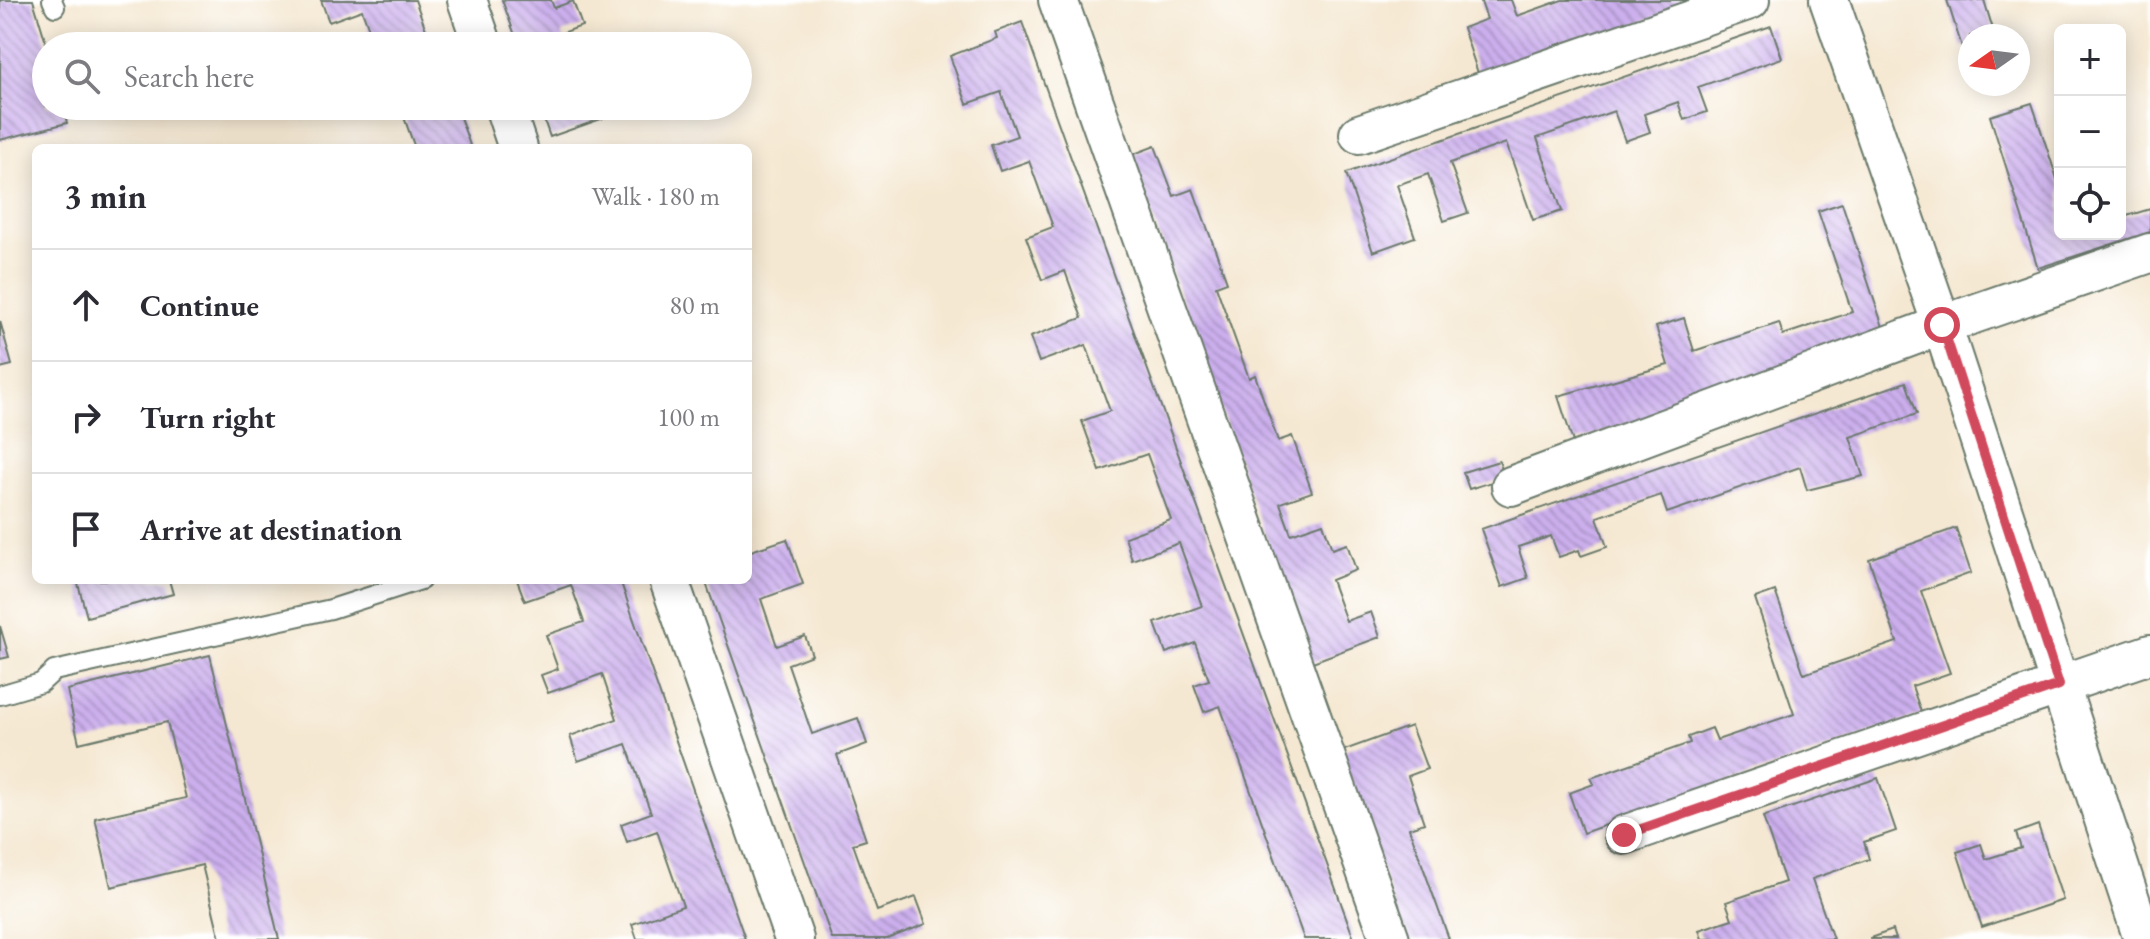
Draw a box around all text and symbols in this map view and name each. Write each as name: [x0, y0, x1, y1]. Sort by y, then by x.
north arrow: [1958, 24, 2030, 96]
map controls: [2054, 24, 2126, 240]
button: +: [2054, 24, 2126, 96]
search box: [32, 32, 752, 120]
icon: search: [60, 54, 104, 98]
text: Search here: [124, 57, 254, 96]
button: −: [2054, 96, 2126, 168]
button: locate: [2054, 168, 2126, 240]
text: 3 min: [64, 174, 147, 218]
text: Walk · 180 m: [592, 179, 720, 213]
icon: ahead: [64, 283, 108, 327]
text: Continue: [140, 286, 259, 325]
text: 80 m: [670, 288, 720, 322]
route start: [1924, 307, 1960, 343]
icon: right: [64, 395, 108, 439]
text: Turn right: [140, 398, 276, 437]
text: 100 m: [657, 400, 720, 434]
icon: arrive: [64, 507, 108, 551]
text: Arrive at destination: [140, 510, 402, 549]
route end: [1606, 817, 1642, 853]

